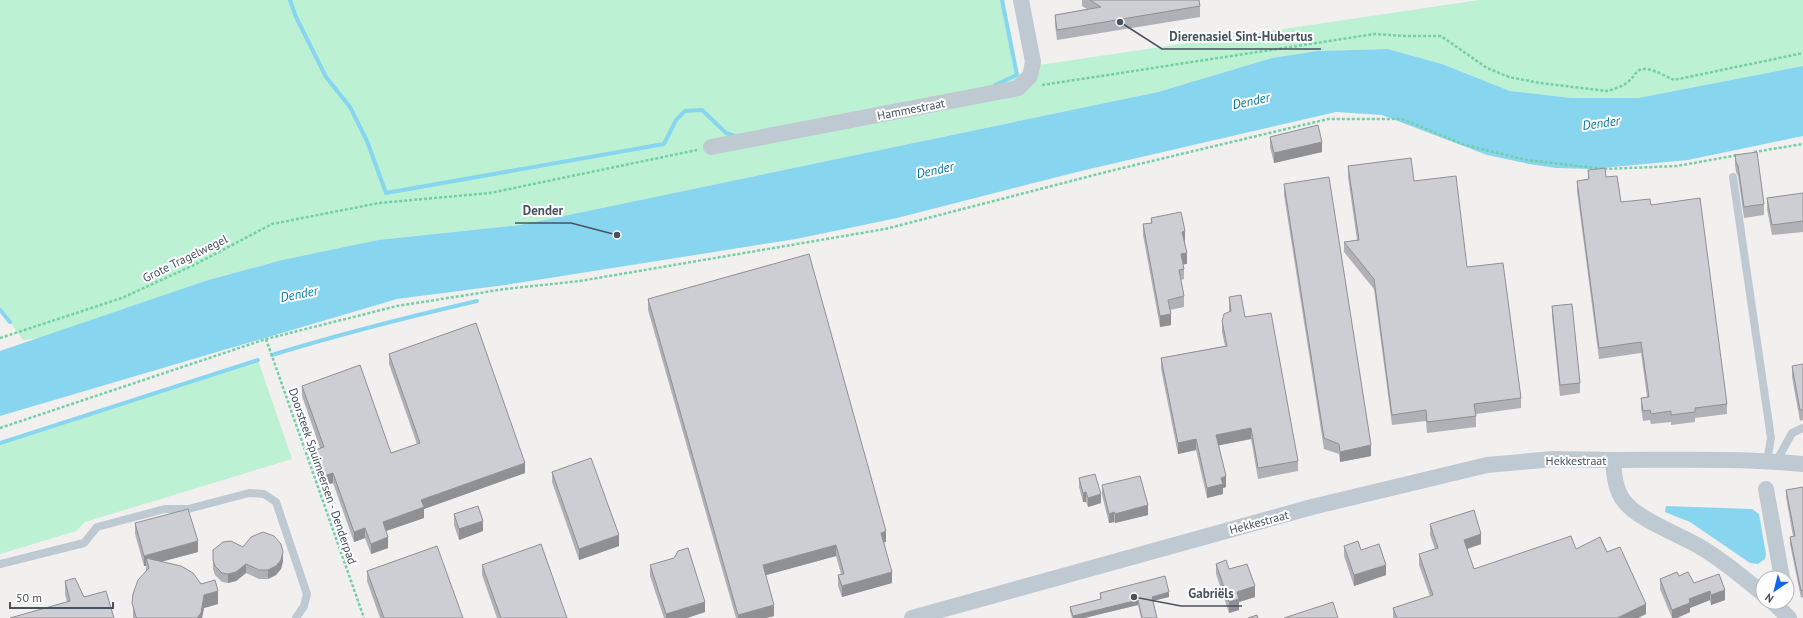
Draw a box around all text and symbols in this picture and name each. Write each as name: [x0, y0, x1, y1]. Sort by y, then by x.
callout: Dierenasiel Sint-Hubertus: [1162, 24, 1321, 49]
text: Dierenasiel Sint-Hubertus: [1169, 28, 1313, 45]
water label: Dender: [1231, 89, 1272, 113]
street label: Hammestraat: [876, 95, 946, 123]
water label: Dender: [1581, 112, 1622, 134]
water label: Dender: [915, 158, 956, 182]
callout: Dender: [515, 198, 571, 223]
text: Dender: [523, 202, 564, 219]
street label: Grote Tragelwegel: [140, 231, 230, 285]
water label: Dender: [279, 282, 320, 306]
street label: Doorsteek Spuimeersen - Denderpad: [286, 386, 360, 566]
street label: Hekkestraat: [1546, 453, 1606, 468]
street label: Hekkestraat: [1228, 507, 1290, 537]
north arrow: [1755, 570, 1795, 610]
callout: Gabriëls: [1181, 581, 1242, 606]
scale bar: [10, 584, 113, 610]
text: Gabriëls: [1188, 585, 1234, 602]
text: 50 m: [16, 590, 42, 605]
text: N: [1762, 590, 1776, 606]

